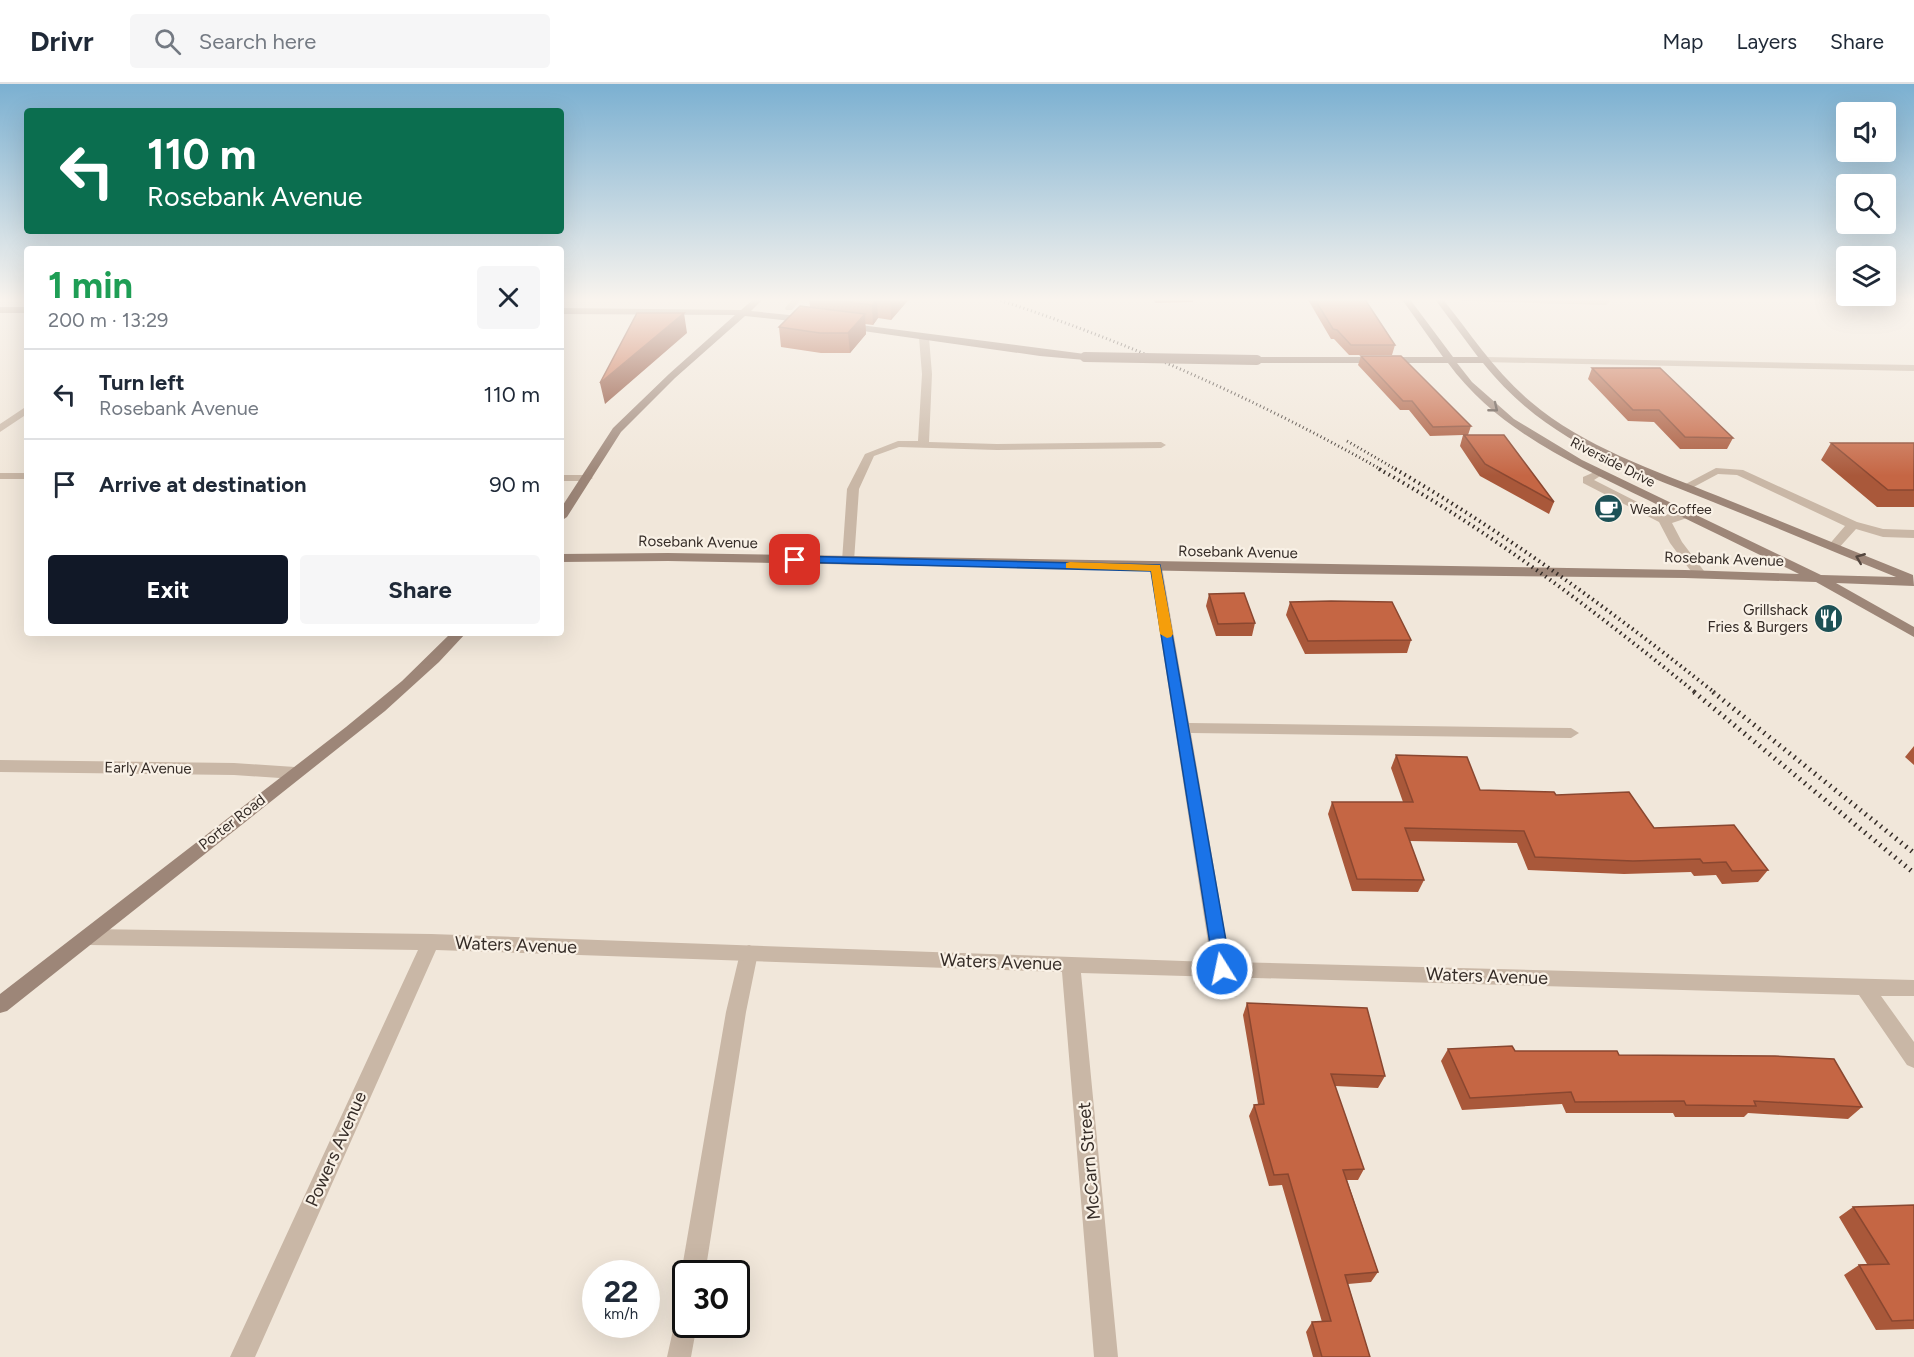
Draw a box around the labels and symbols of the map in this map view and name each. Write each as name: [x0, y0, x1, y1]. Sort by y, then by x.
one-way arrow: [1487, 401, 1498, 412]
street label: Riverside Drive: [1567, 434, 1658, 491]
cafe icon: Weak Coffee: [1593, 493, 1625, 525]
place label: Weak Coffee: [1630, 501, 1712, 518]
street label: Rosebank Avenue: [638, 532, 758, 552]
pin: [769, 534, 820, 585]
street label: Rosebank Avenue: [1178, 542, 1298, 562]
street label: Rosebank Avenue: [1664, 548, 1784, 570]
one-way arrow: [1855, 553, 1866, 565]
place label: Grillshack Fries & Burgers: [1708, 601, 1809, 636]
restaurant icon: Grillshack Fries & Burgers: [1813, 603, 1845, 635]
street label: Early Avenue: [104, 758, 192, 778]
street label: Porter Road: [195, 790, 269, 854]
street label: Waters Avenue: [455, 932, 578, 958]
position arrow: [1190, 937, 1254, 1001]
street label: Waters Avenue: [940, 949, 1063, 975]
street label: Waters Avenue: [1426, 963, 1549, 989]
street label: Powers Avenue: [301, 1088, 371, 1210]
street label: McCarn Street: [1073, 1101, 1105, 1221]
speed limit sign: 30: [672, 1260, 750, 1338]

